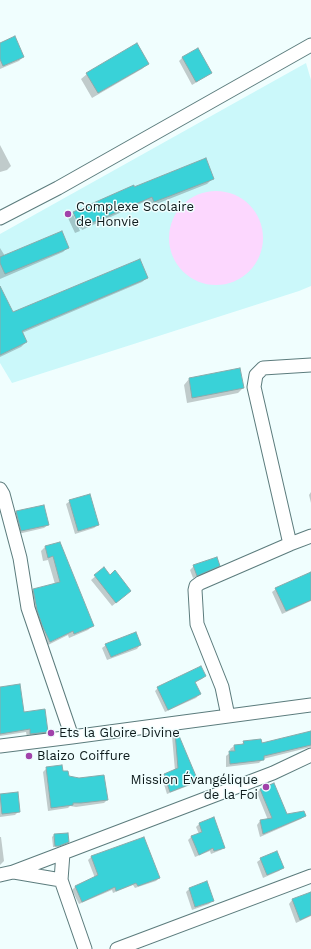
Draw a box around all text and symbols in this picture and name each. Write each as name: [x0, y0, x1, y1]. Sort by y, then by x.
place label: Complexe Scolaire de Honvie: [76, 199, 194, 230]
marker: Complexe Scolaire de Honvie: [63, 209, 73, 219]
place label: Ets la Gloire Divine: [59, 725, 180, 741]
marker: Ets la Gloire Divine: [46, 728, 56, 738]
place label: Blaizo Coiffure: [37, 748, 130, 764]
marker: Blaizo Coiffure: [24, 751, 34, 761]
place label: Mission Évangélique de la Foi: [131, 772, 258, 803]
marker: Mission Évangélique de la Foi: [261, 782, 271, 792]

